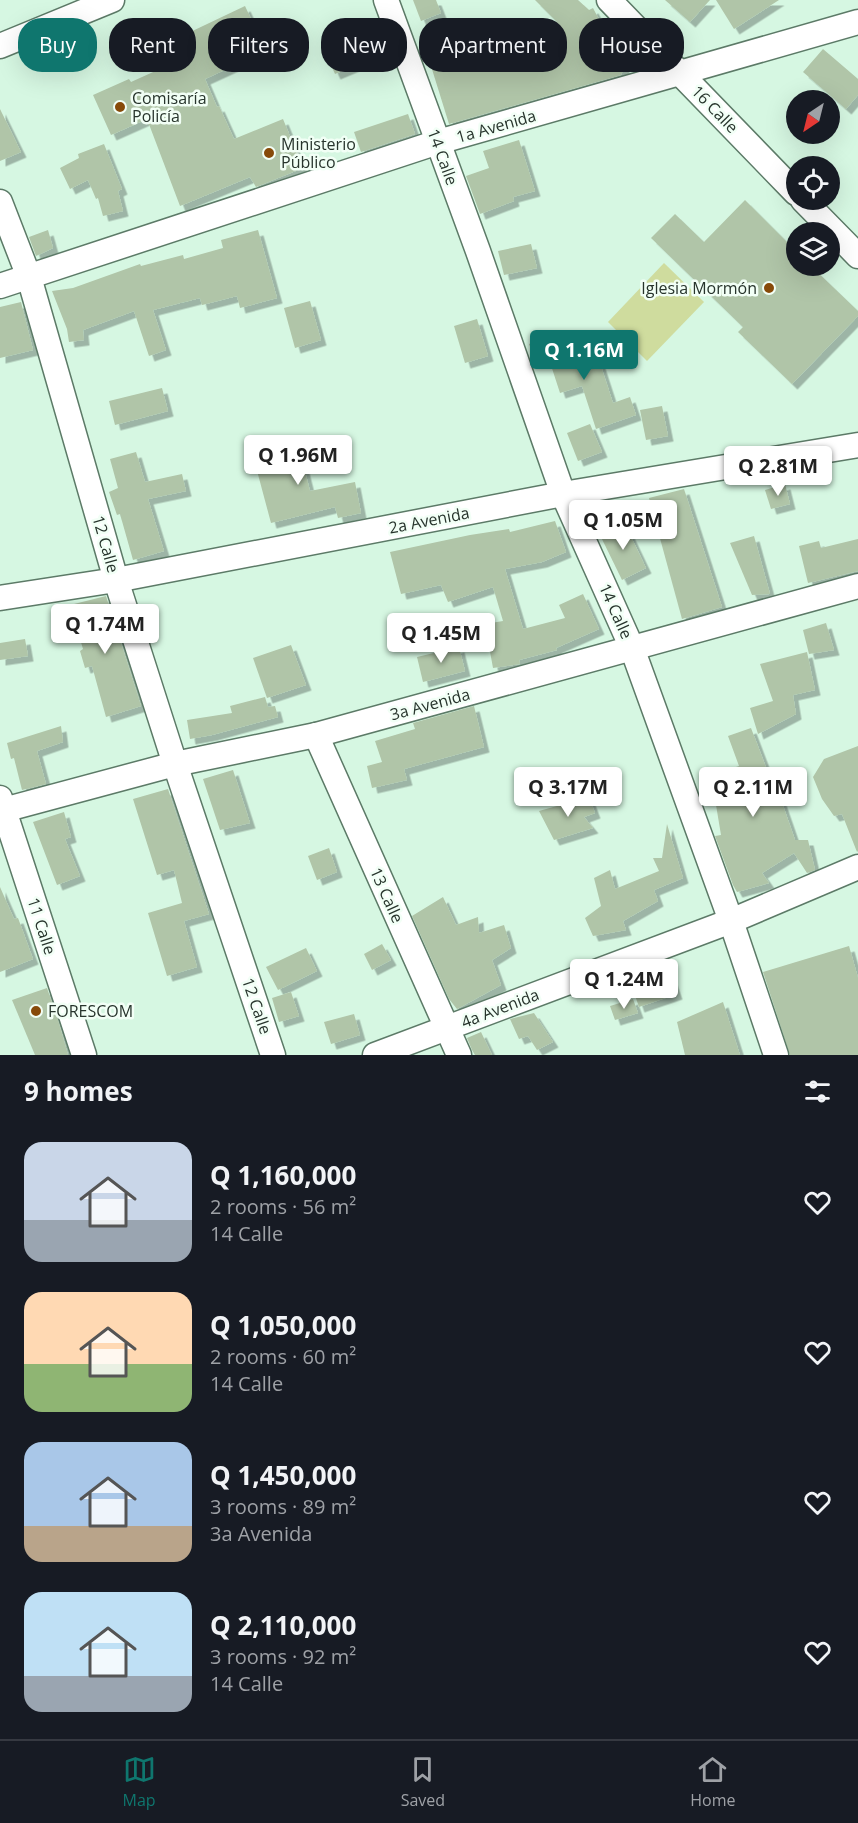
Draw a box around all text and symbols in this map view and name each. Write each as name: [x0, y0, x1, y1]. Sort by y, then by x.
chip: Buy: [18, 18, 97, 72]
chip: Rent: [109, 18, 196, 72]
chip: Filters: [208, 18, 309, 72]
chip: New: [321, 18, 407, 72]
chip: Apartment: [419, 18, 567, 72]
chip: House: [579, 18, 684, 72]
street label: 16 Calle: [687, 80, 743, 138]
place label: Comisaría Policía: [132, 87, 207, 127]
north arrow: [786, 90, 840, 144]
map controls: [786, 90, 840, 276]
marker: Comisaría Policía: [113, 100, 127, 114]
street label: 1a Avenida: [454, 104, 538, 148]
street label: 14 Calle: [423, 126, 463, 188]
place label: Ministerio Público: [281, 133, 356, 173]
marker: Ministerio Público: [262, 146, 276, 160]
button: locate: [786, 156, 840, 210]
button: layers: [786, 222, 840, 276]
place label: Iglesia Mormón: [641, 277, 757, 299]
marker: Iglesia Mormón: [762, 281, 776, 295]
pin: Q 1.16M: [529, 330, 639, 381]
text: Q 1.16M: [544, 336, 624, 363]
pin: Q 1.96M: [243, 435, 353, 486]
text: Q 1.96M: [258, 441, 338, 468]
pin: Q 2.81M: [723, 446, 833, 497]
text: Q 2.81M: [738, 452, 818, 479]
pin: Q 1.05M: [568, 500, 678, 551]
street label: 2a Avenida: [387, 501, 471, 539]
text: Q 1.05M: [583, 506, 663, 533]
street label: 12 Calle: [87, 513, 125, 575]
street label: 14 Calle: [594, 580, 638, 642]
pin: Q 1.74M: [50, 604, 160, 655]
text: Q 1.74M: [65, 610, 145, 637]
pin: Q 1.45M: [386, 613, 496, 664]
text: Q 1.45M: [401, 619, 481, 646]
street label: 3a Avenida: [388, 683, 472, 725]
pin: Q 3.17M: [513, 767, 623, 818]
pin: Q 2.11M: [698, 767, 808, 818]
text: Q 3.17M: [528, 773, 608, 800]
text: Q 2.11M: [713, 773, 793, 800]
street label: 13 Calle: [365, 864, 409, 926]
street label: 11 Calle: [23, 895, 62, 957]
pin: Q 1.24M: [569, 959, 679, 1010]
text: Q 1.24M: [584, 965, 664, 992]
street label: 12 Calle: [237, 975, 277, 1037]
street label: 4a Avenida: [458, 983, 542, 1033]
place label: FORESCOM: [48, 1000, 133, 1022]
marker: FORESCOM: [29, 1004, 43, 1018]
text: 9 homes: [24, 1073, 133, 1109]
icon: filters: [801, 1075, 834, 1108]
text: Q 1,160,000: [210, 1157, 356, 1193]
icon: home: [72, 1166, 144, 1238]
icon: heart: [801, 1186, 834, 1219]
text: 2 rooms · 56 m²: [210, 1193, 356, 1220]
text: 14 Calle: [210, 1220, 283, 1247]
text: Q 1,050,000: [210, 1307, 356, 1343]
icon: home: [72, 1316, 144, 1388]
icon: heart: [801, 1336, 834, 1369]
text: 2 rooms · 60 m²: [210, 1343, 356, 1370]
text: 14 Calle: [210, 1370, 283, 1397]
text: Q 1,450,000: [210, 1457, 356, 1493]
icon: home: [72, 1466, 144, 1538]
icon: heart: [801, 1486, 834, 1519]
text: 3 rooms · 89 m²: [210, 1493, 356, 1520]
text: 3a Avenida: [210, 1520, 312, 1547]
text: Q 2,110,000: [210, 1607, 356, 1643]
icon: home: [72, 1616, 144, 1688]
icon: heart: [801, 1636, 834, 1669]
text: 3 rooms · 92 m²: [210, 1643, 356, 1670]
text: 14 Calle: [210, 1670, 283, 1697]
tab: Map: [123, 1753, 156, 1811]
tab: Saved: [401, 1753, 445, 1811]
tab: Home: [690, 1753, 735, 1811]

